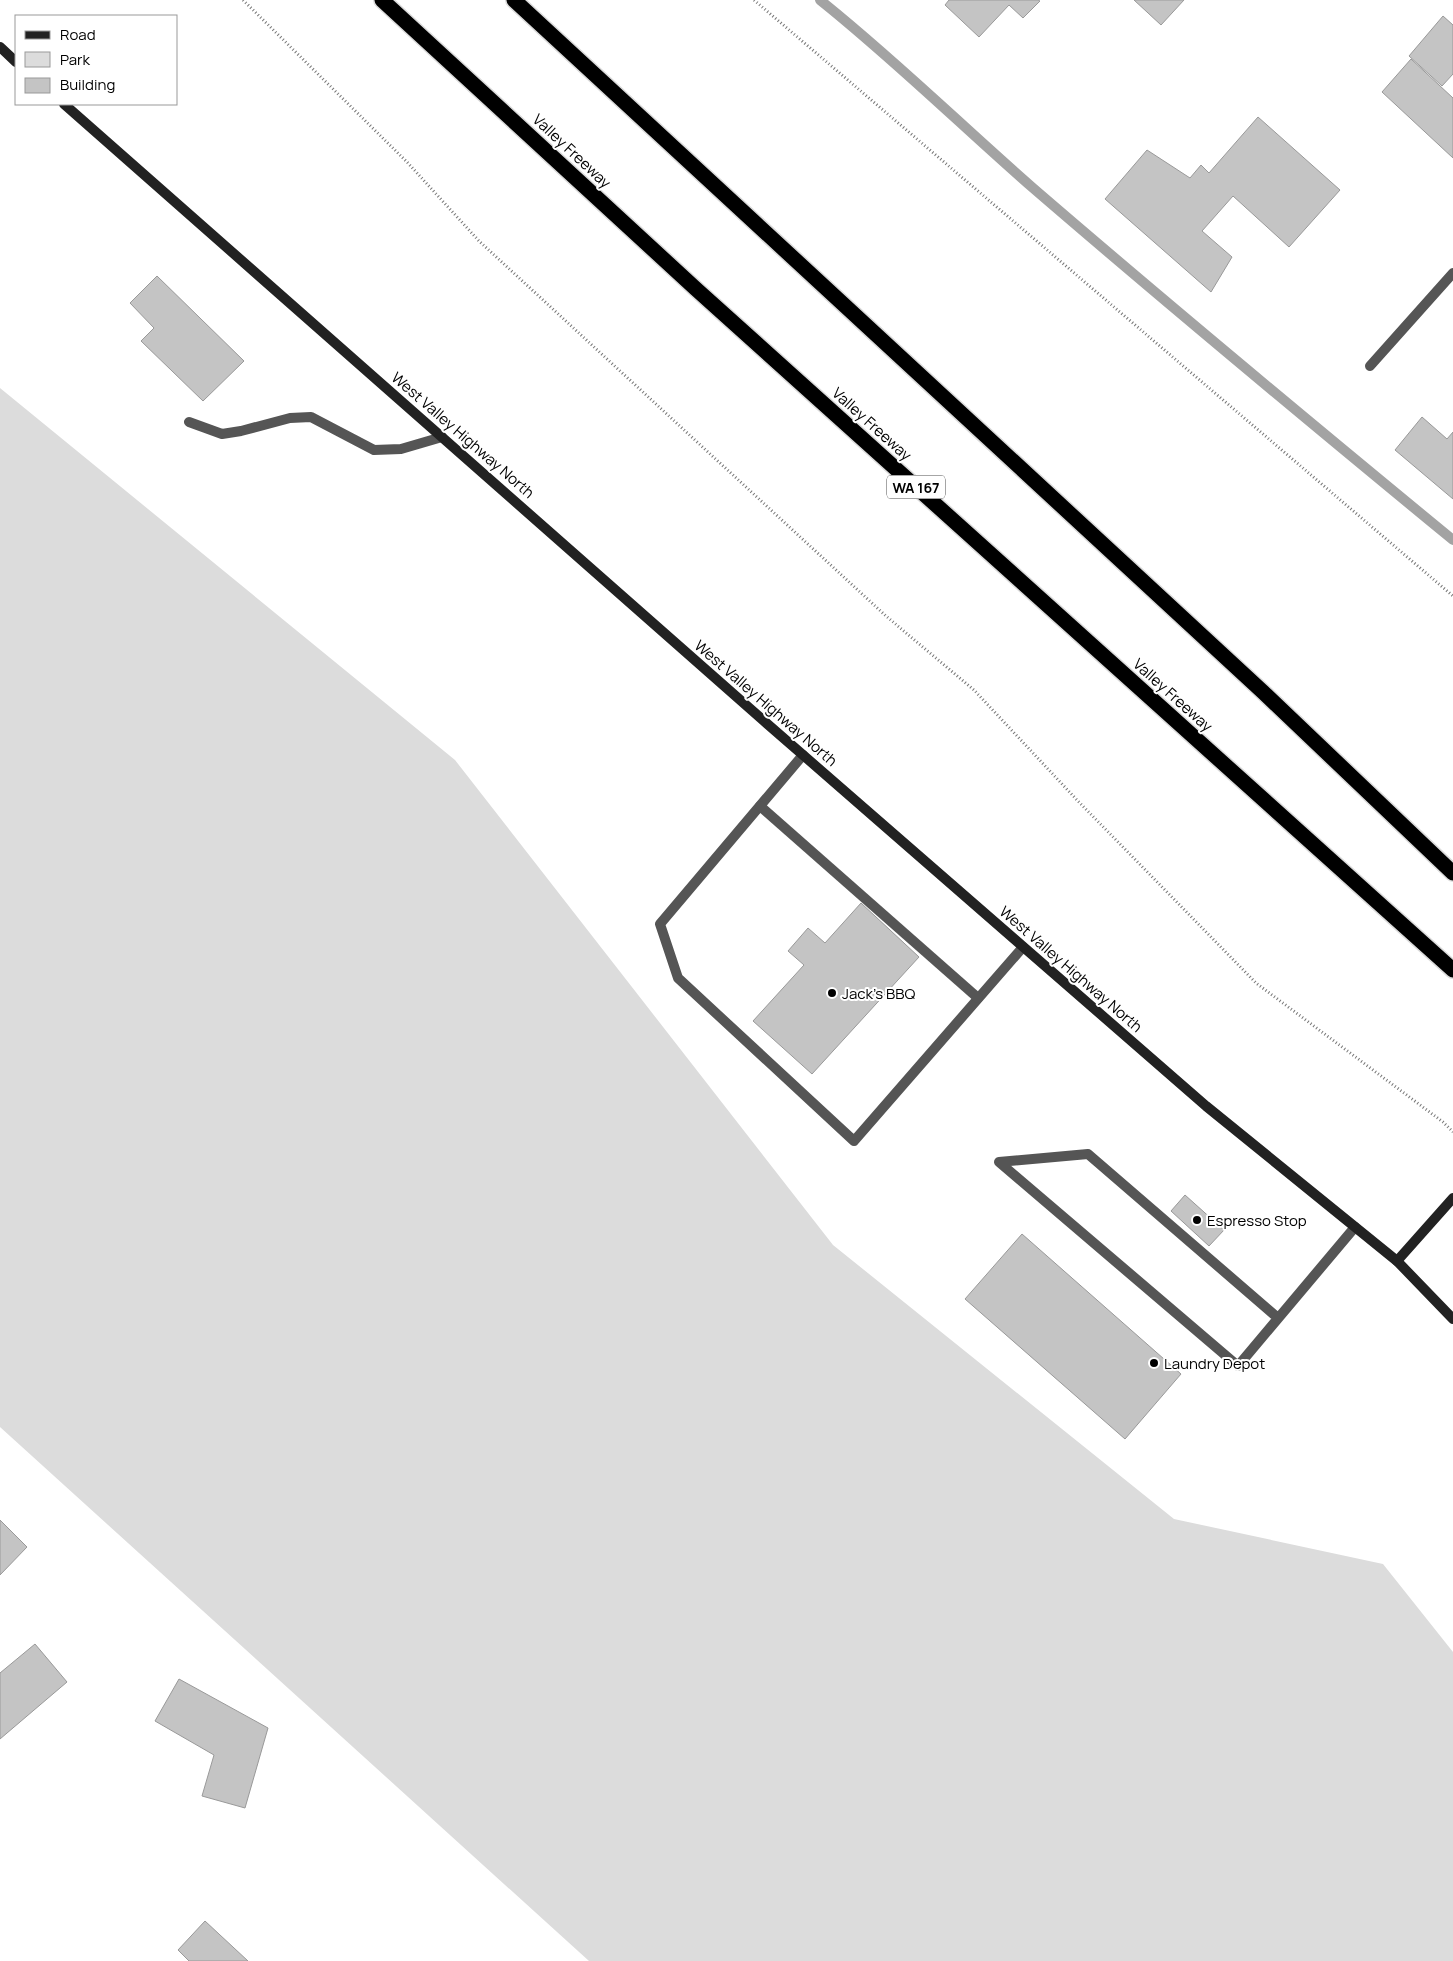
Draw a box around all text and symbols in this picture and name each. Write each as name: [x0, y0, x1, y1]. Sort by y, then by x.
legend: [15, 15, 178, 105]
text: Road: [60, 24, 96, 45]
text: Park: [60, 49, 90, 70]
text: Building: [60, 74, 115, 95]
street label: Valley Freeway: [528, 109, 616, 193]
street label: West Valley Highway North: [387, 367, 539, 503]
street label: Valley Freeway: [828, 383, 916, 465]
road number: WA 167: [887, 476, 945, 498]
street label: West Valley Highway North: [690, 635, 842, 771]
street label: Valley Freeway: [1129, 654, 1217, 736]
street label: West Valley Highway North: [995, 901, 1147, 1037]
place label: Jack's BBQ: [842, 983, 915, 1004]
marker: Jack's BBQ: [826, 987, 838, 999]
place label: Espresso Stop: [1207, 1210, 1307, 1231]
marker: Espresso Stop: [1191, 1214, 1203, 1226]
place label: Laundry Depot: [1164, 1353, 1265, 1374]
marker: Laundry Depot: [1148, 1357, 1160, 1369]

